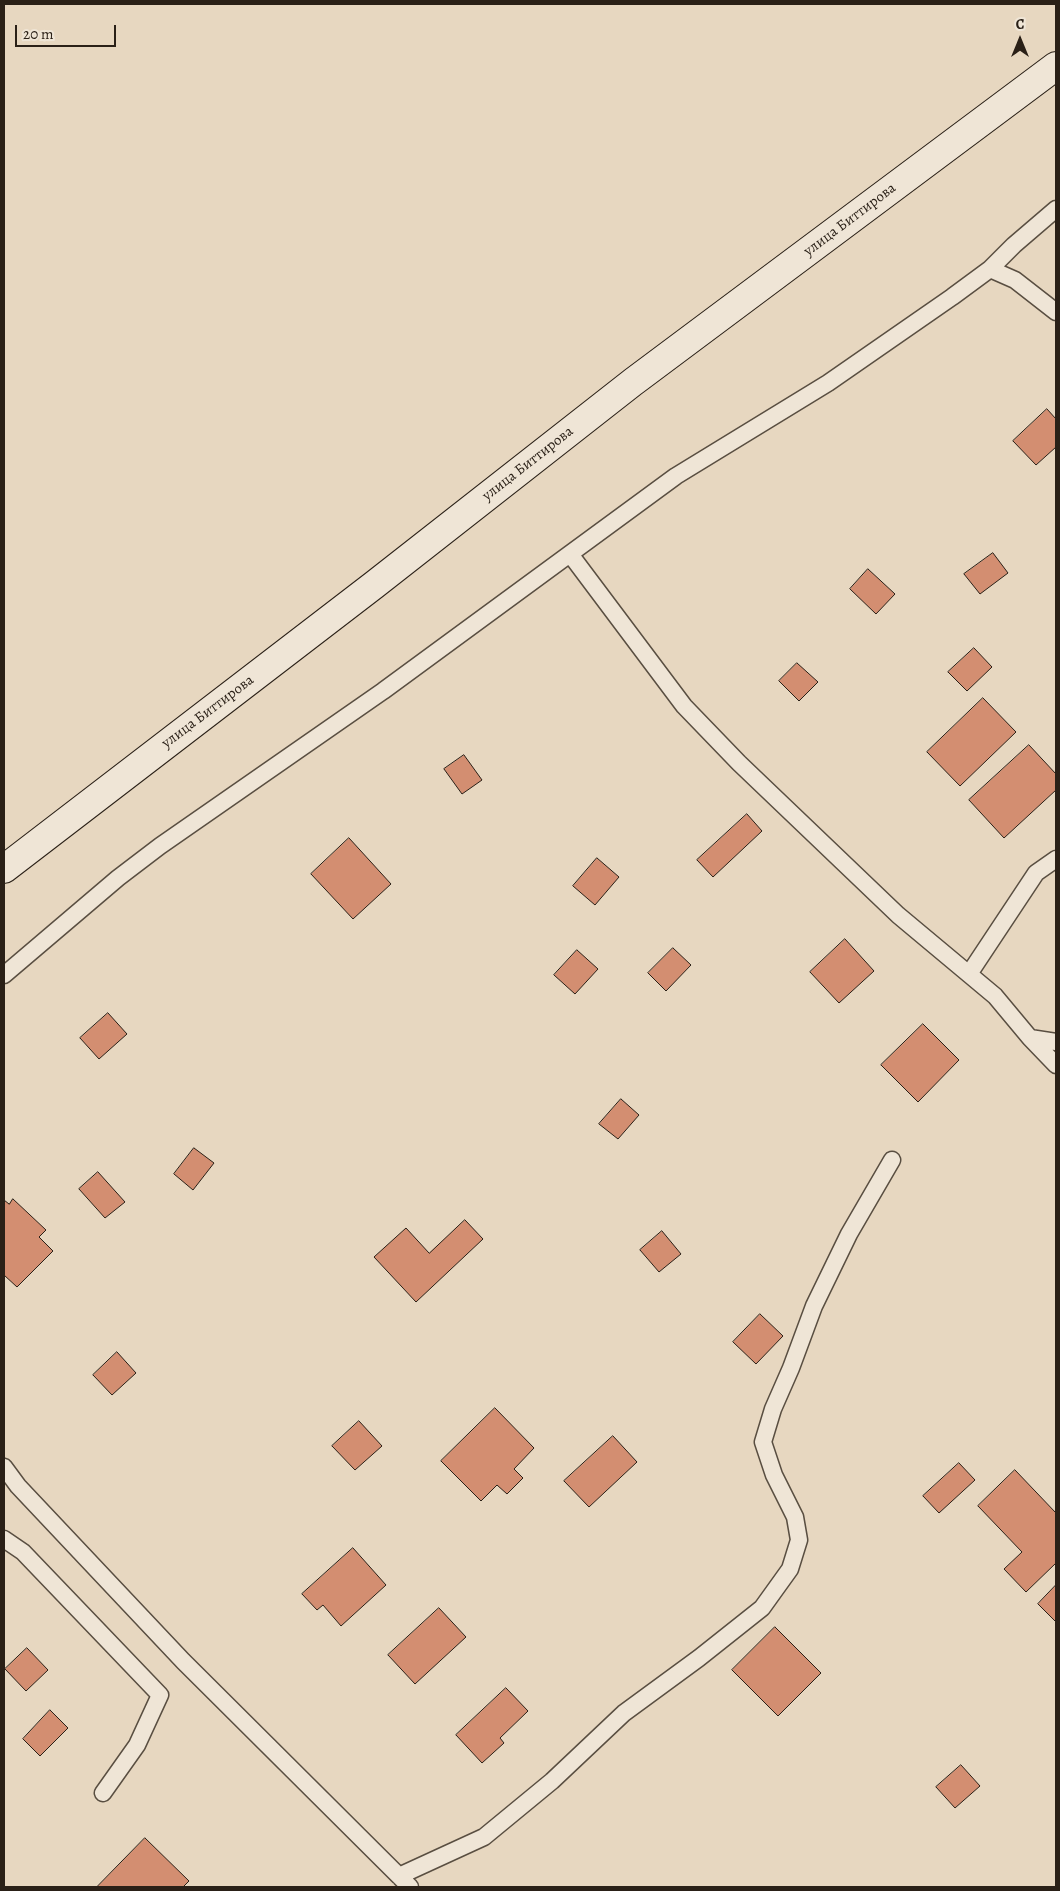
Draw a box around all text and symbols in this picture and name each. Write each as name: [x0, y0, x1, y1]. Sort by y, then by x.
scale bar: [18, 15, 119, 47]
north arrow: [995, 15, 1045, 65]
text: С: [1016, 15, 1024, 34]
text: 20 m: [23, 24, 54, 44]
street label: улица Биттирова: [800, 180, 900, 260]
street label: улица Биттирова: [479, 423, 577, 505]
street label: улица Биттирова: [158, 672, 258, 752]

